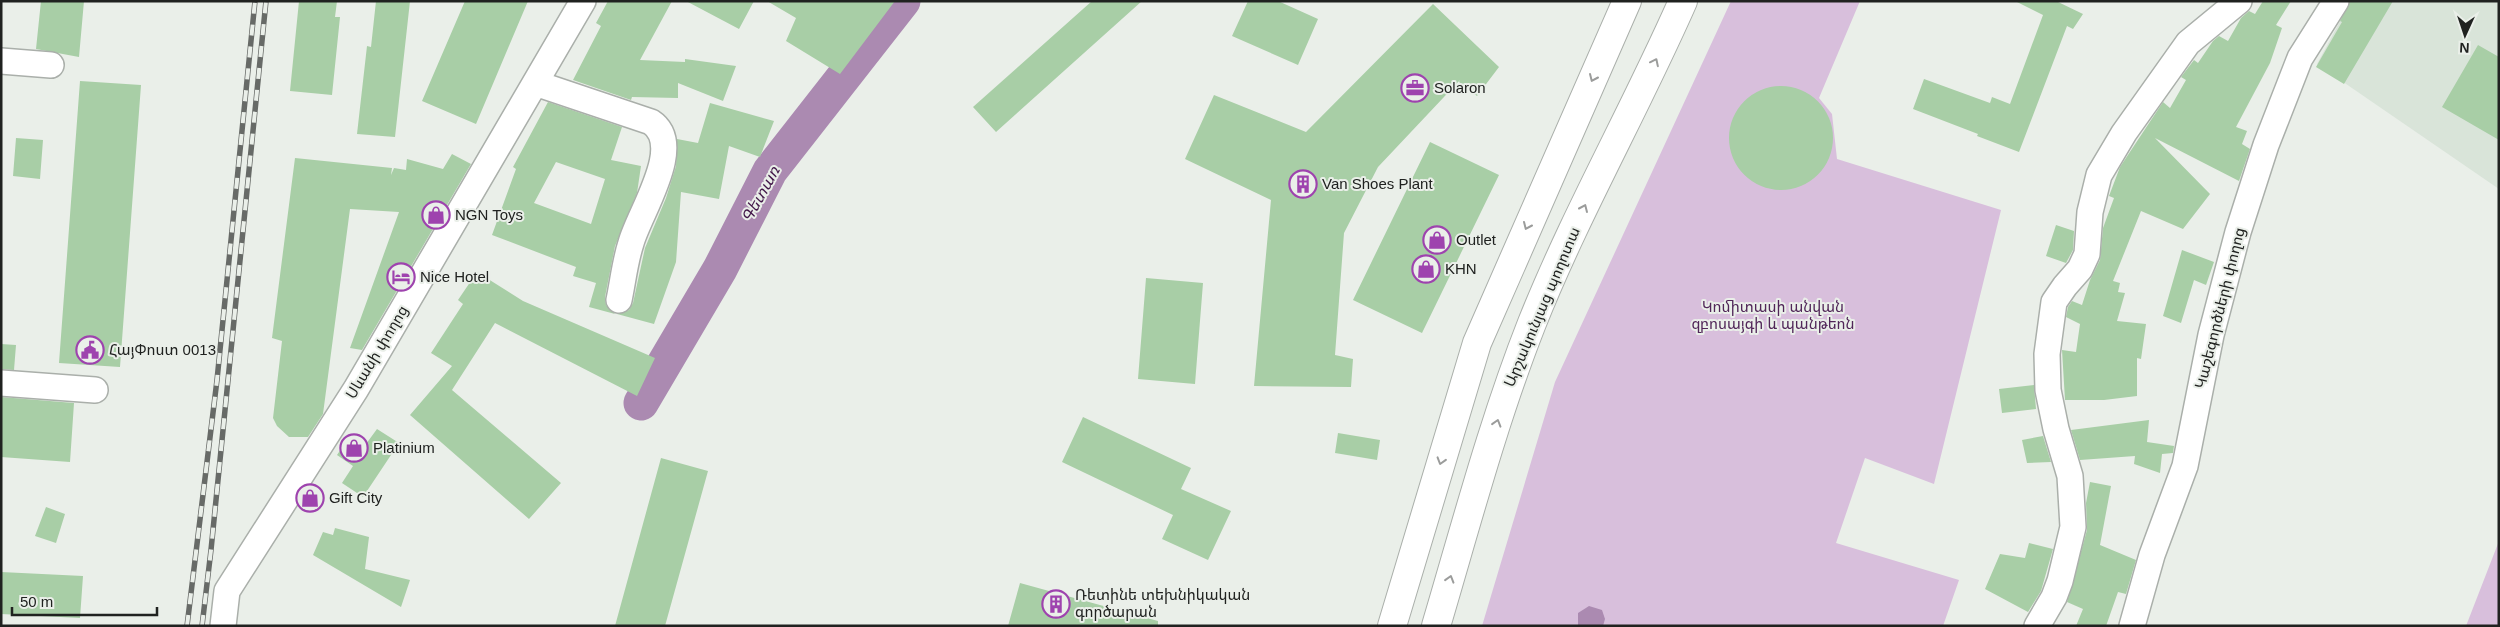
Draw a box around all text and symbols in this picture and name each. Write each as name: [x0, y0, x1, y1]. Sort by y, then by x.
north arrow: [2440, 10, 2490, 60]
text: N: [2459, 40, 2470, 56]
one-way arrow: [1649, 58, 1659, 67]
office icon: Solaron: [1400, 73, 1430, 103]
one-way arrow: [1588, 73, 1599, 82]
place label: Solaron: [1434, 79, 1486, 96]
water label: Գետառ: [738, 162, 783, 225]
building icon: Van Shoes Plant: [1288, 169, 1318, 199]
place label: Van Shoes Plant: [1322, 175, 1433, 192]
shop icon: NGN Toys: [421, 200, 451, 230]
one-way arrow: [1577, 204, 1588, 213]
place label: NGN Toys: [455, 206, 523, 223]
one-way arrow: [1523, 221, 1533, 230]
street label: Արշակունյաց պողոտա: [1500, 224, 1584, 390]
shop icon: Outlet: [1422, 225, 1452, 255]
street label: Կաշեգործների փողոց: [2191, 226, 2249, 390]
place label: Outlet: [1456, 231, 1497, 248]
shop icon: KHN: [1411, 254, 1441, 284]
place label: KHN: [1445, 260, 1477, 277]
hotel icon: Nice Hotel: [386, 262, 416, 292]
place label: Nice Hotel: [420, 268, 489, 285]
park label: Կոմիտասի անվան զբոսայգի և պանթեոն: [1691, 298, 1855, 333]
street label: Սևանի փողոց: [342, 302, 412, 402]
public building icon: ՀայՓոստ 0013: [75, 335, 105, 365]
place label: ՀայՓոստ 0013: [109, 341, 216, 359]
one-way arrow: [1491, 420, 1501, 428]
shop icon: Platinium: [339, 433, 369, 463]
place label: Platinium: [373, 439, 435, 456]
one-way arrow: [1437, 456, 1447, 464]
shop icon: Gift City: [295, 483, 325, 513]
place label: Gift City: [329, 489, 383, 506]
one-way arrow: [1444, 575, 1454, 584]
scale bar: [12, 584, 158, 616]
place label: Ռետինե տեխնիկական գործարան: [1075, 586, 1250, 621]
building icon: Ռետինե տեխնիկական գործարան: [1041, 589, 1071, 619]
text: 50 m: [20, 593, 53, 610]

